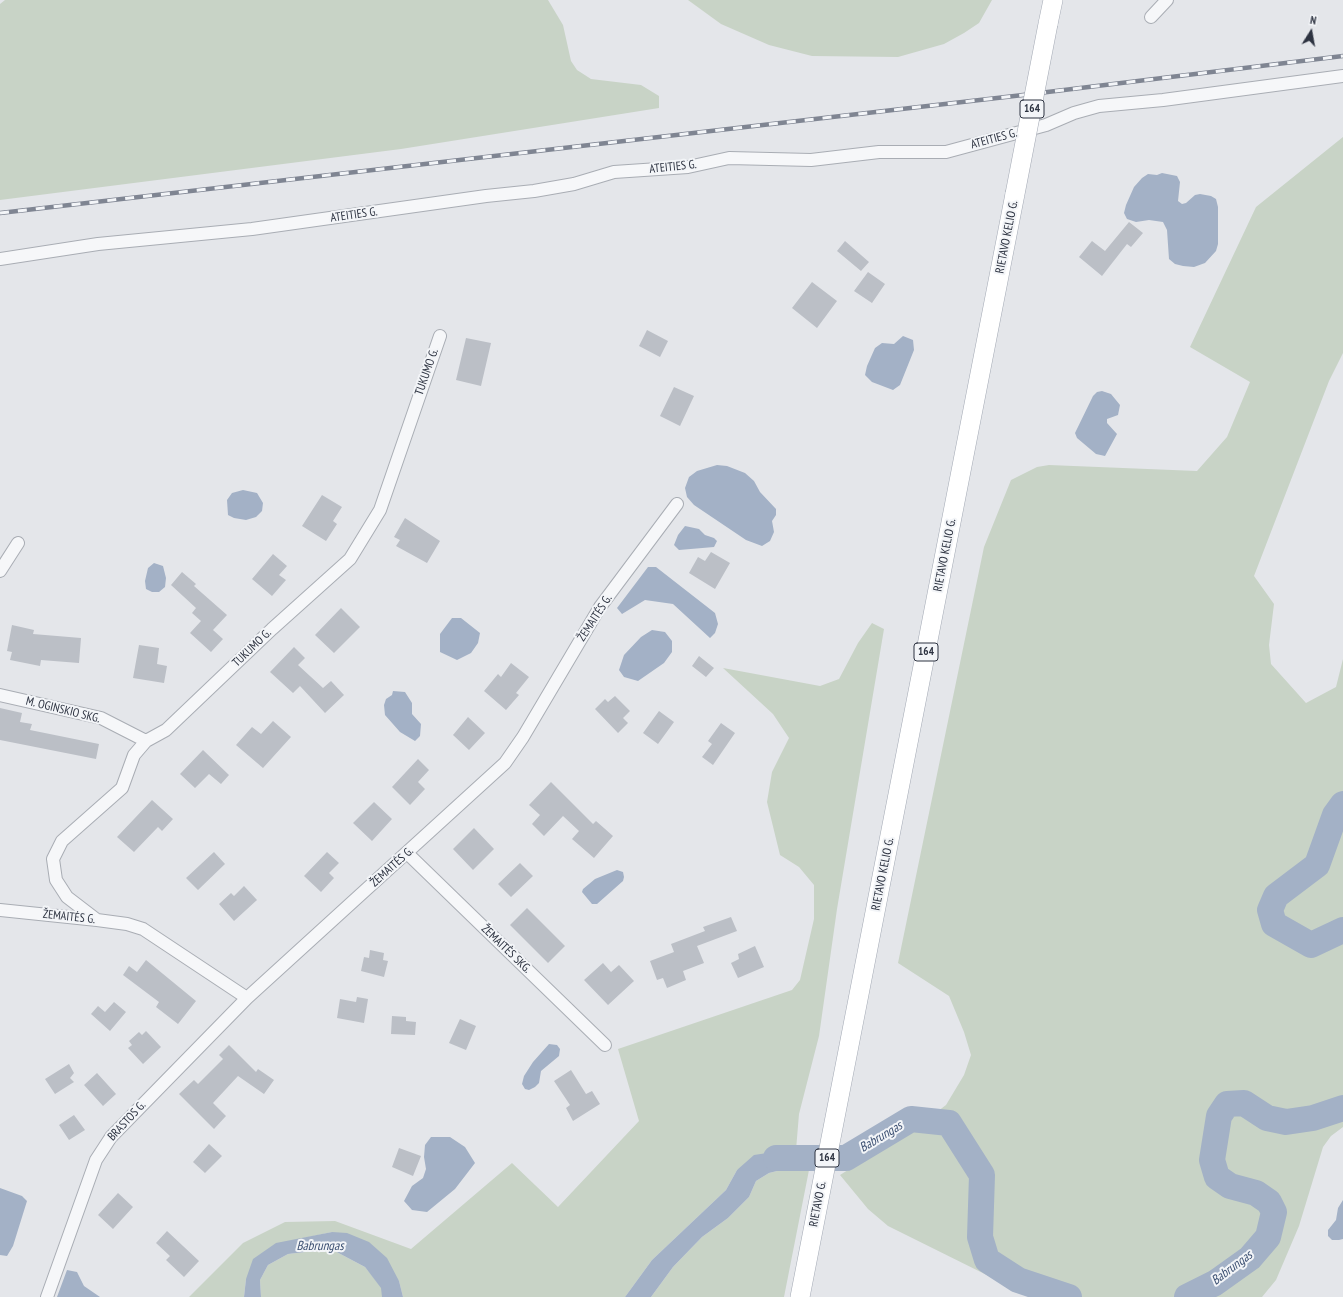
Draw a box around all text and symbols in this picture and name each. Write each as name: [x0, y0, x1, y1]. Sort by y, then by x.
north arrow: [1291, 12, 1331, 52]
text: N: [1309, 13, 1318, 28]
road number: 164: [1020, 100, 1044, 118]
street label: ATEITIES G.: [969, 126, 1019, 152]
street label: ATEITIES G.: [649, 157, 697, 177]
street label: RIETAVO KELIO G.: [993, 199, 1021, 275]
street label: ATEITIES G.: [330, 205, 378, 225]
street label: TUKUMO G.: [412, 347, 442, 397]
street label: RIETAVO KELIO G.: [931, 517, 959, 593]
street label: ŽEMAITĖS G.: [575, 592, 615, 644]
street label: TUKUMO G.: [230, 626, 274, 670]
road number: 164: [914, 643, 938, 661]
street label: M. OGINSKIO SKG.: [24, 694, 102, 726]
street label: RIETAVO KELIO G.: [869, 836, 897, 912]
street label: ŽEMAITĖS G.: [368, 844, 416, 890]
street label: ŽEMAITĖS G.: [42, 907, 96, 927]
street label: ŽEMAITĖS SKG.: [478, 922, 534, 976]
street label: BRASTOS G.: [105, 1098, 149, 1144]
water label: Babrungas: [857, 1118, 905, 1156]
road number: 164: [815, 1149, 839, 1167]
street label: RIETAVO G.: [807, 1180, 829, 1228]
water label: Babrungas: [296, 1238, 344, 1254]
water label: Babrungas: [1209, 1248, 1255, 1288]

